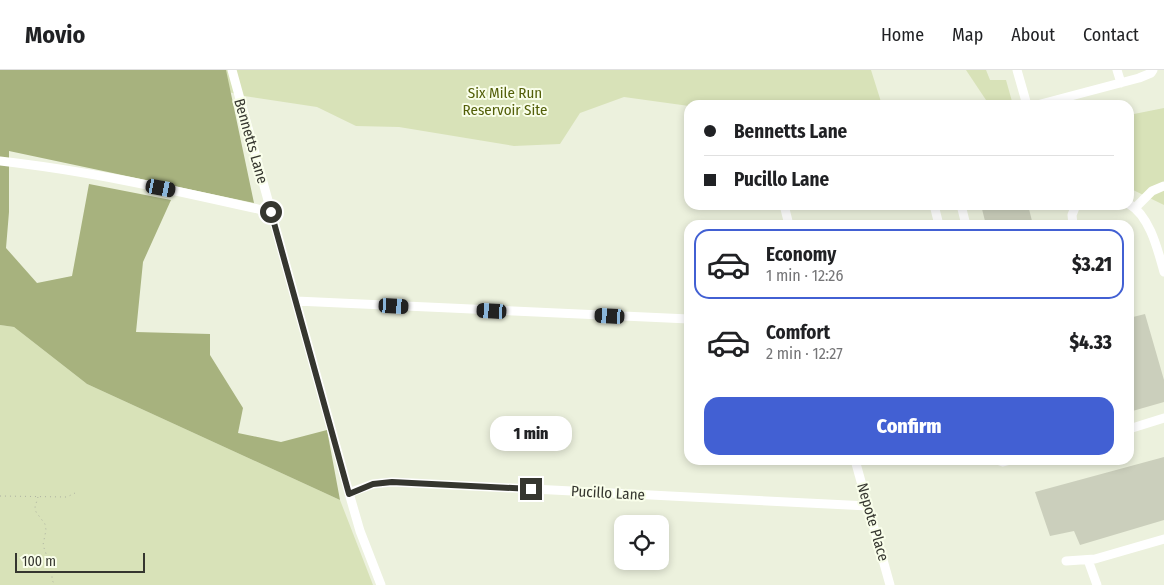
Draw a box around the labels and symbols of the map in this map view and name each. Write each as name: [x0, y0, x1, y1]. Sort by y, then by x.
park label: Six Mile Run Reservoir Site: [463, 84, 547, 119]
street label: Bennetts Lane: [230, 96, 272, 186]
car: [144, 178, 177, 198]
route start: [260, 201, 282, 223]
car: [378, 298, 409, 314]
car: [476, 303, 507, 319]
car: [594, 308, 625, 324]
callout: 1 min: [490, 416, 572, 452]
route end: [520, 478, 542, 500]
street label: Nepote Place: [853, 481, 893, 563]
street label: Pucillo Lane: [571, 482, 645, 504]
scale bar: [15, 550, 145, 573]

